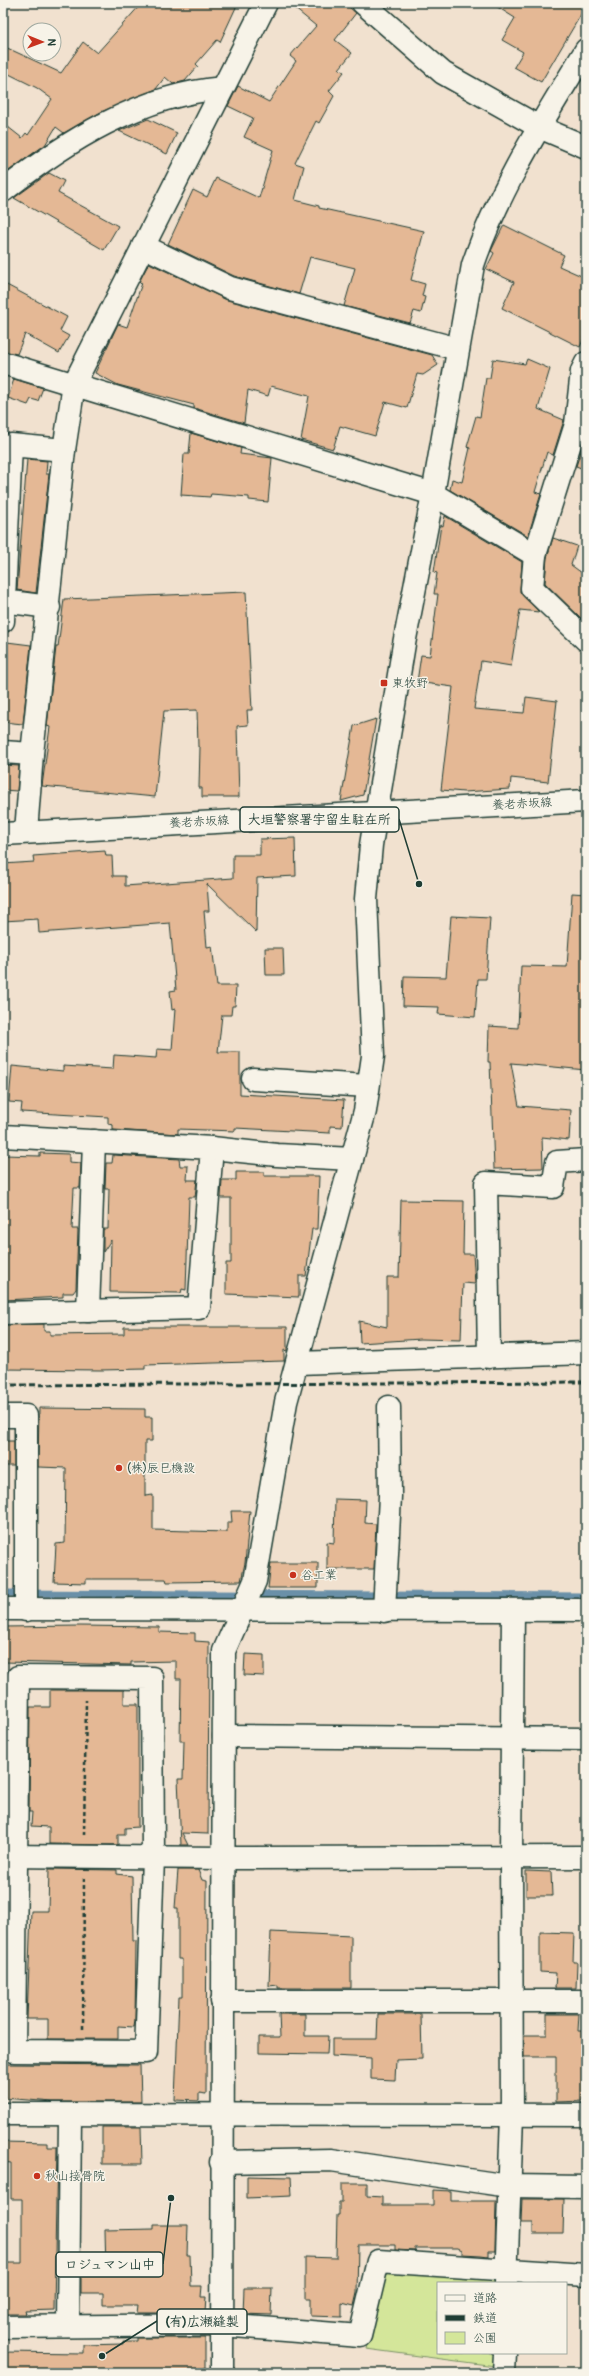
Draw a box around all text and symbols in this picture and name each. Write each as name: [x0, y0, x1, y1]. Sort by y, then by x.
north arrow: [22, 22, 62, 62]
text: N: [45, 38, 58, 47]
place label: 東牧野: [392, 676, 428, 691]
marker: 東牧野: [379, 678, 389, 688]
street label: 養老赤坂線: [492, 795, 552, 813]
callout: 大垣警察署宇留生駐在所: [240, 807, 399, 832]
text: 大垣警察署宇留生駐在所: [247, 812, 391, 828]
street label: 養老赤坂線: [169, 813, 229, 831]
place label: (株)辰巳機設: [127, 1461, 195, 1476]
marker: (株)辰巳機設: [114, 1463, 124, 1473]
place label: 谷工業: [301, 1568, 337, 1583]
marker: 谷工業: [288, 1570, 298, 1580]
place label: 秋山接骨院: [45, 2169, 105, 2184]
marker: 秋山接骨院: [32, 2171, 42, 2181]
callout: ロジュマン山中: [56, 2252, 163, 2277]
text: ロジュマン山中: [65, 2257, 155, 2273]
legend: [437, 2282, 567, 2354]
text: 道路: [473, 2291, 497, 2306]
callout: (有)広瀬縫製: [157, 2309, 247, 2334]
text: 鉄道: [473, 2311, 497, 2326]
text: (有)広瀬縫製: [165, 2314, 239, 2330]
text: 公園: [473, 2331, 497, 2346]

